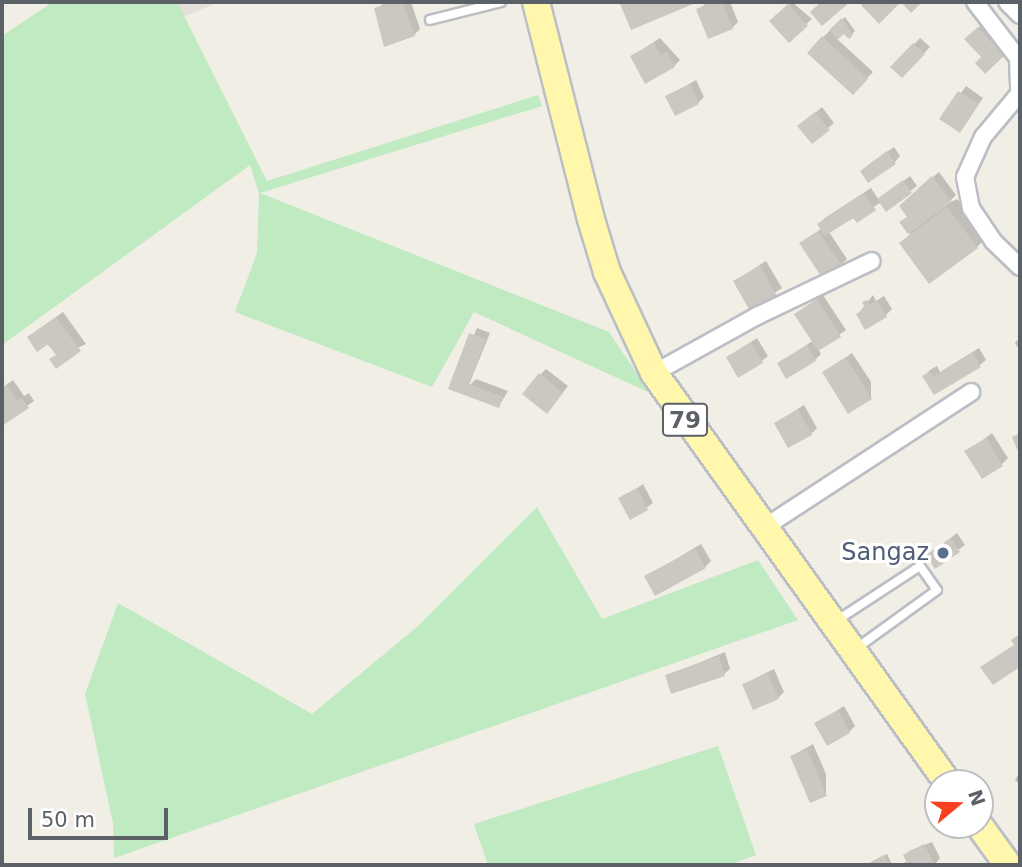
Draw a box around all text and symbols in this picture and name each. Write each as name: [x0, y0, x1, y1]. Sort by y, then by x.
road number: 79: [660, 400, 710, 440]
place label: Sangaz: [841, 539, 929, 567]
marker: Sangaz: [935, 545, 951, 561]
north arrow: [924, 769, 994, 839]
text: N: [964, 787, 990, 809]
scale bar: [32, 794, 172, 838]
text: 50 m: [41, 808, 95, 832]

